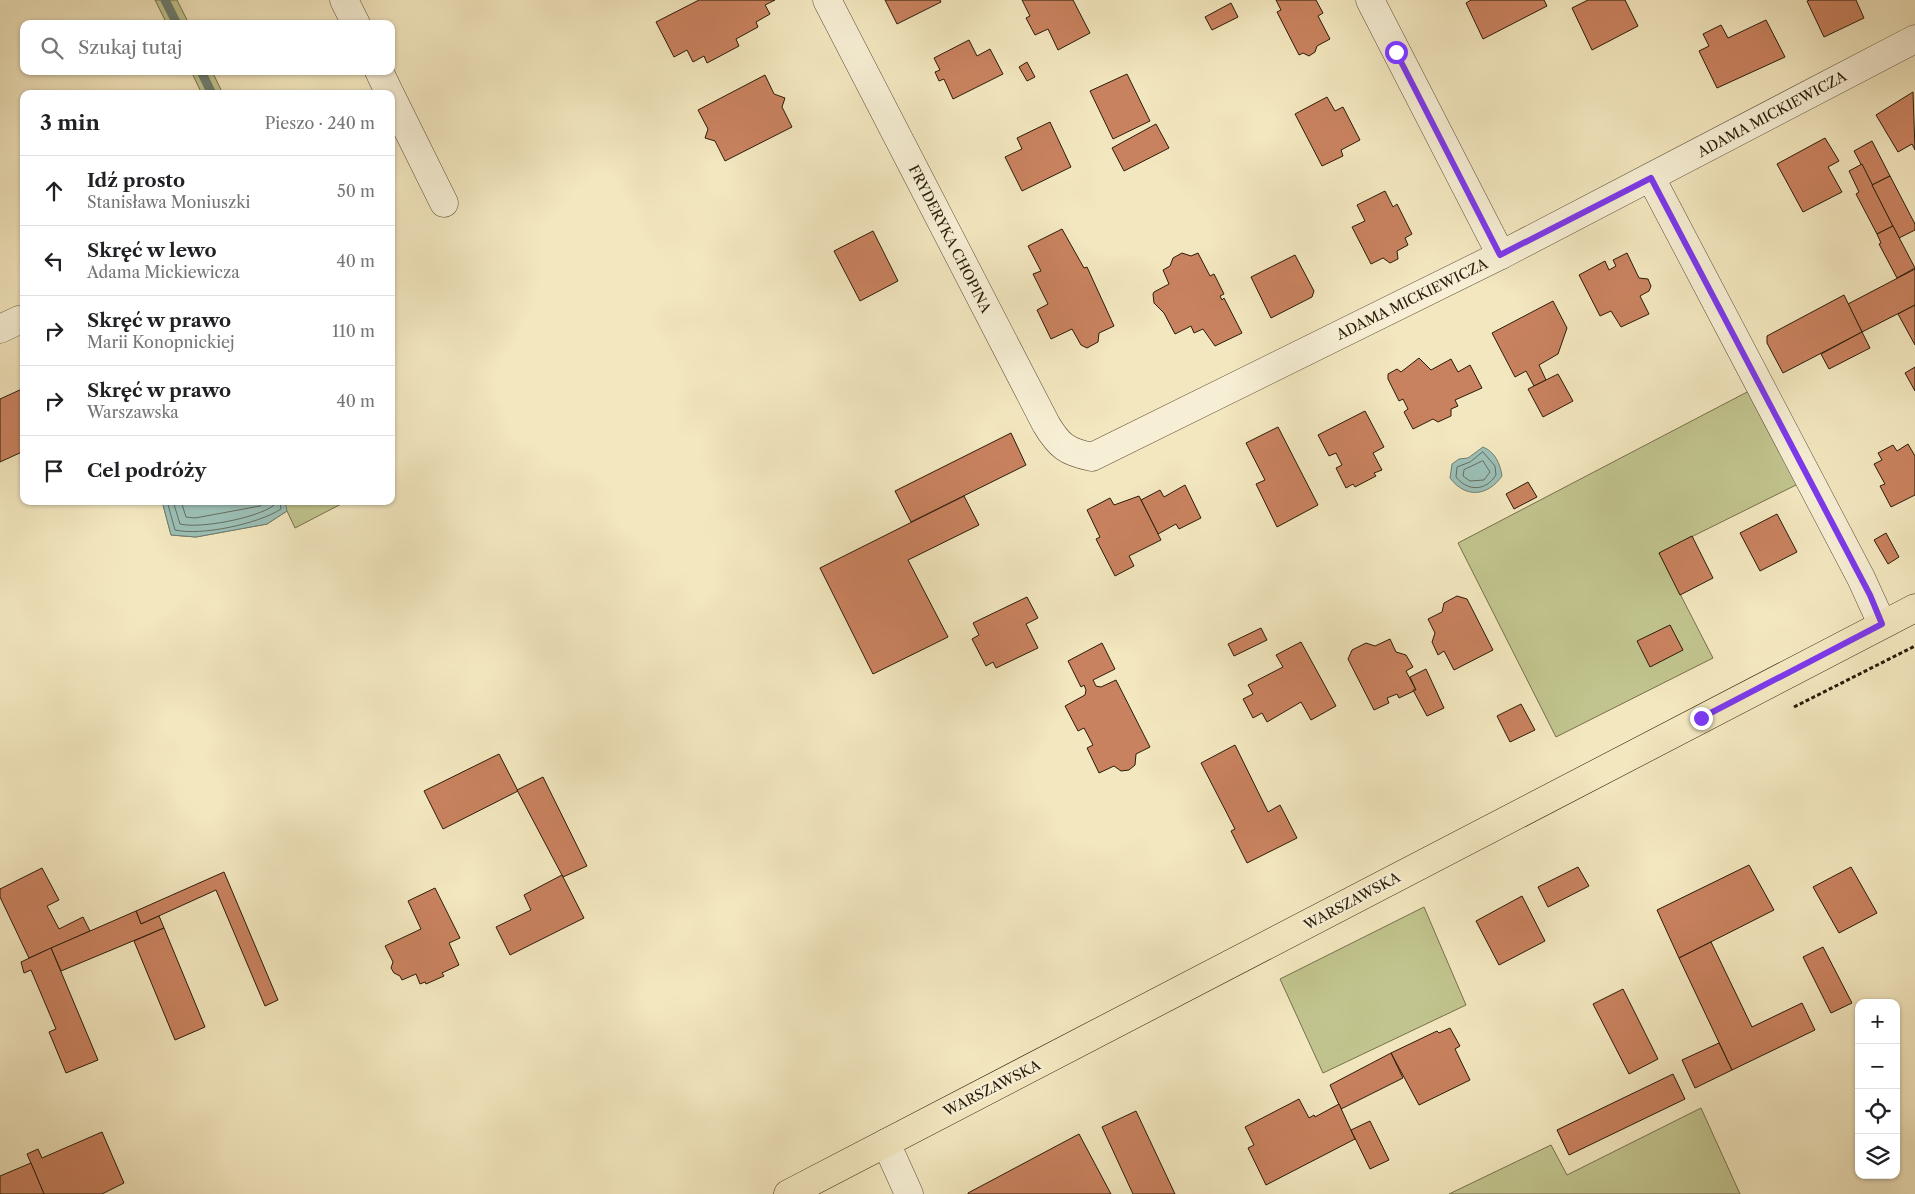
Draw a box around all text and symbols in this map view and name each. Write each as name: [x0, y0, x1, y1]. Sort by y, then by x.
search box: [20, 20, 395, 75]
icon: search: [38, 34, 66, 62]
text: Szukaj tutaj: [78, 36, 182, 59]
route start: [1385, 41, 1408, 64]
street label: ADAMA MICKIEWICZA: [1693, 67, 1850, 161]
text: 3 min: [40, 110, 100, 135]
text: Pieszo · 240 m: [265, 113, 375, 133]
street label: FRYDERYKA CHOPINA: [905, 162, 996, 317]
text: Idź prosto: [87, 169, 185, 192]
icon: ahead: [40, 177, 68, 205]
text: 50 m: [337, 181, 375, 201]
text: Stanisława Moniuszki: [87, 192, 250, 212]
text: Skręć w lewo: [87, 239, 217, 262]
icon: left: [40, 247, 68, 275]
text: 40 m: [336, 251, 375, 271]
street label: ADAMA MICKIEWICZA: [1332, 254, 1491, 344]
text: Adama Mickiewicza: [87, 262, 240, 282]
text: Skręć w prawo: [87, 309, 231, 332]
icon: right: [40, 317, 68, 345]
text: 110 m: [332, 321, 375, 341]
text: Marii Konopnickiej: [87, 332, 235, 352]
text: Skręć w prawo: [87, 379, 231, 402]
icon: right: [40, 387, 68, 415]
text: 40 m: [336, 391, 375, 411]
text: Warszawska: [87, 402, 179, 422]
icon: arrive: [40, 457, 68, 485]
text: Cel podróży: [87, 459, 206, 482]
route end: [1690, 707, 1713, 730]
street label: WARSZAWSKA: [1300, 868, 1404, 934]
map controls: [1855, 999, 1900, 1179]
button: +: [1855, 999, 1900, 1044]
button: −: [1855, 1044, 1900, 1089]
street label: WARSZAWSKA: [939, 1055, 1044, 1121]
button: locate: [1855, 1089, 1900, 1134]
button: layers: [1855, 1134, 1900, 1179]

